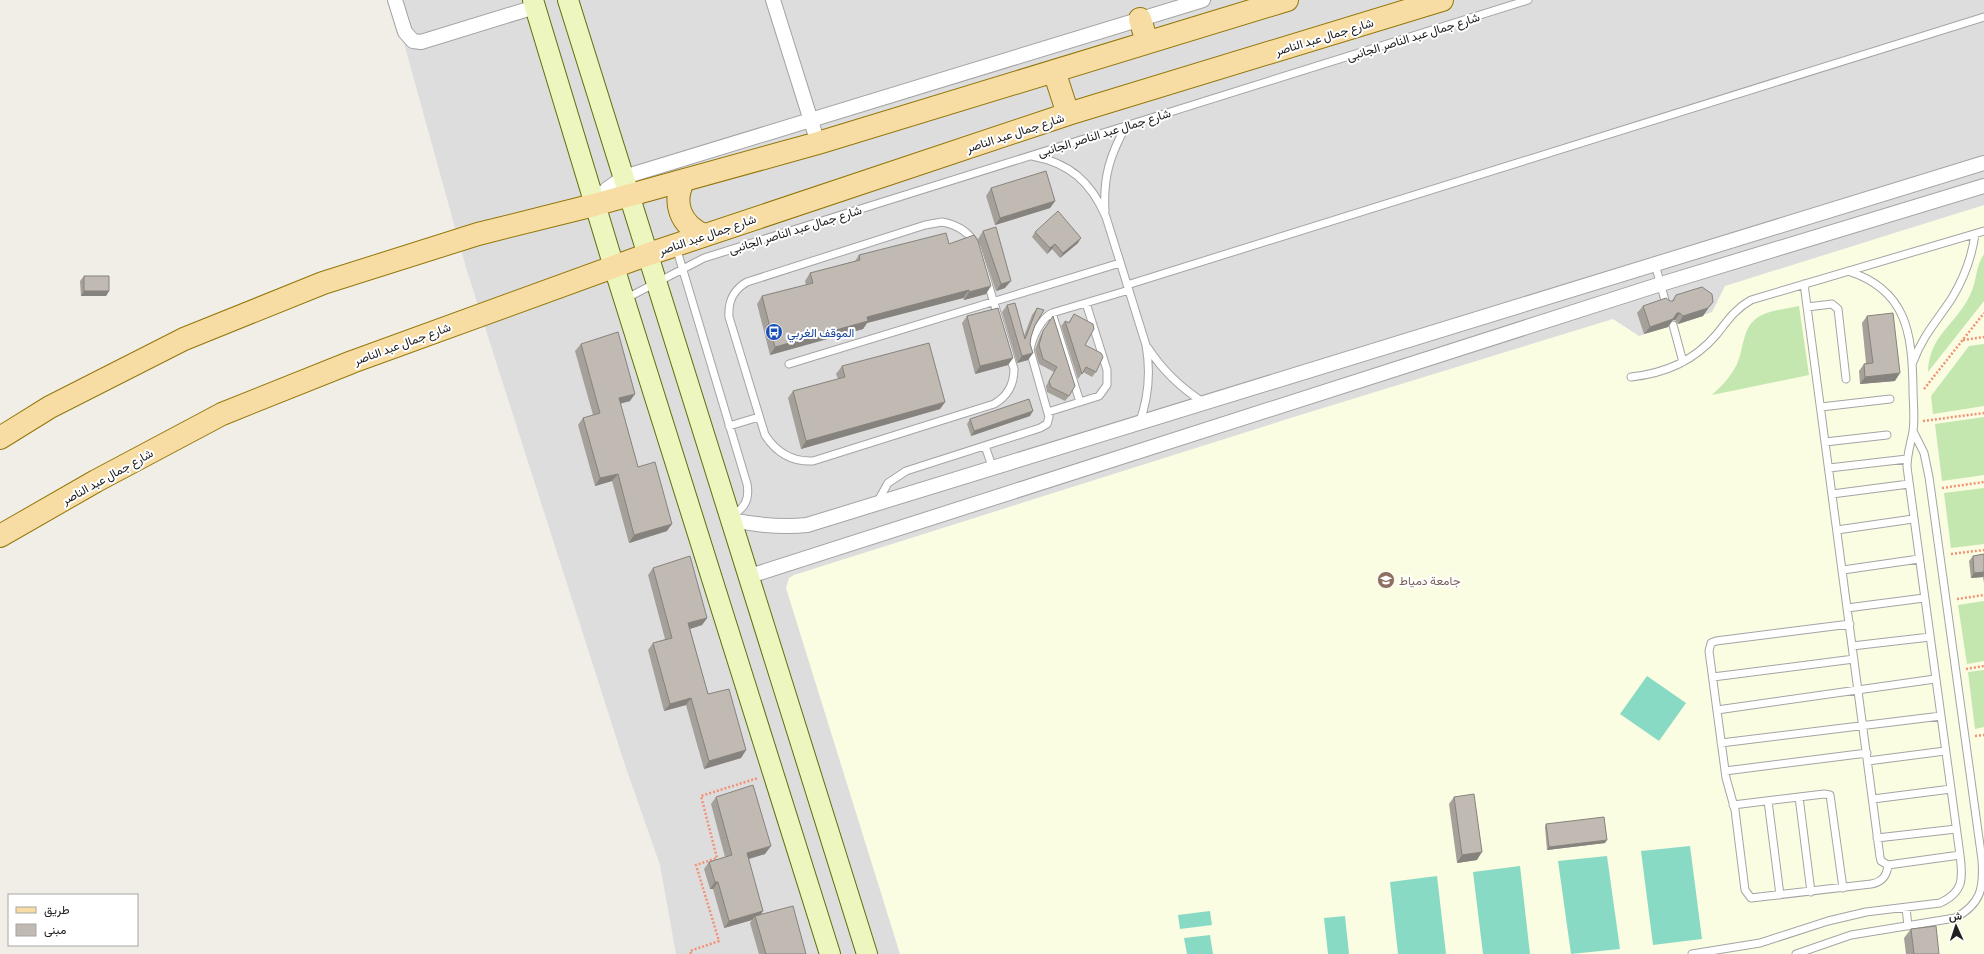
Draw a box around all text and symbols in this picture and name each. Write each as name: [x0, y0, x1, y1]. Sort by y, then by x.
street label: شارع جمال عبد الناصر الجانبى: [1345, 9, 1482, 66]
street label: شارع جمال عبد الناصر: [1272, 14, 1376, 61]
street label: شارع جمال عبد الناصر الجانبى: [1036, 105, 1173, 162]
street label: شارع جمال عبد الناصر: [963, 110, 1067, 158]
street label: شارع جمال عبد الناصر الجانبى: [727, 202, 864, 259]
street label: شارع جمال عبد الناصر: [656, 211, 758, 260]
street label: شارع جمال عبد الناصر: [351, 319, 453, 370]
bus stop icon: الموقف الغربي: [764, 322, 784, 342]
place label: الموقف الغربي: [787, 325, 854, 343]
street label: شارع جمال عبد الناصر: [58, 445, 156, 510]
school or university icon: جامعة دمياط: [1376, 570, 1396, 590]
place label: جامعة دمياط: [1399, 573, 1461, 588]
legend: [8, 894, 138, 946]
text: طريق: [44, 902, 70, 918]
north arrow: [1936, 906, 1976, 946]
text: ش: [1949, 909, 1962, 923]
text: مبنى: [44, 922, 66, 938]

